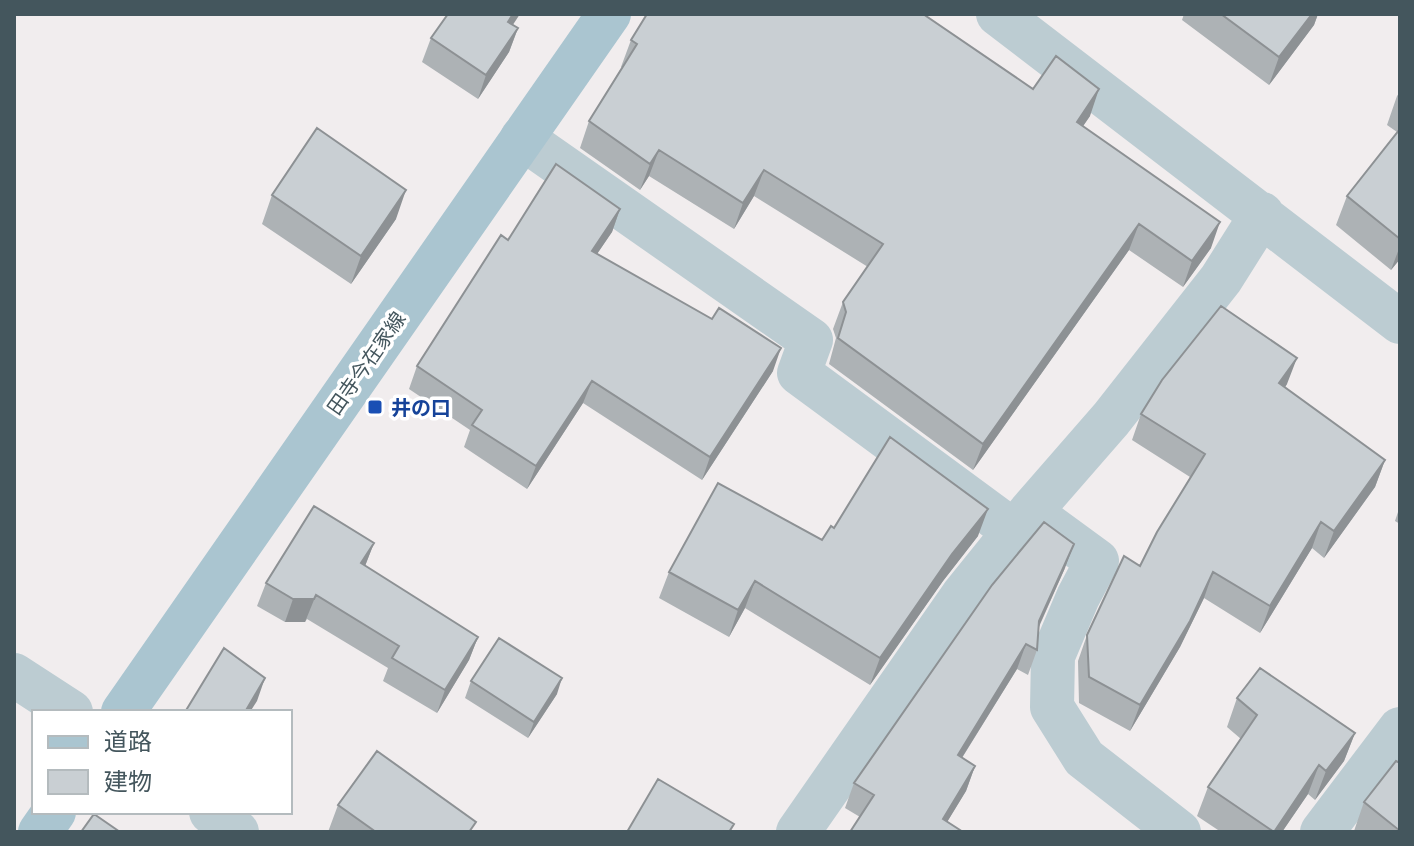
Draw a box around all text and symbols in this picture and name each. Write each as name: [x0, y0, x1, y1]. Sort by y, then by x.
street label: 田寺今在家線: [321, 306, 411, 420]
place label: 井の口: [391, 394, 451, 421]
marker: 井の口: [366, 398, 384, 416]
legend: [32, 710, 292, 814]
text: 道路: [104, 724, 152, 757]
text: 建物: [104, 764, 152, 797]

